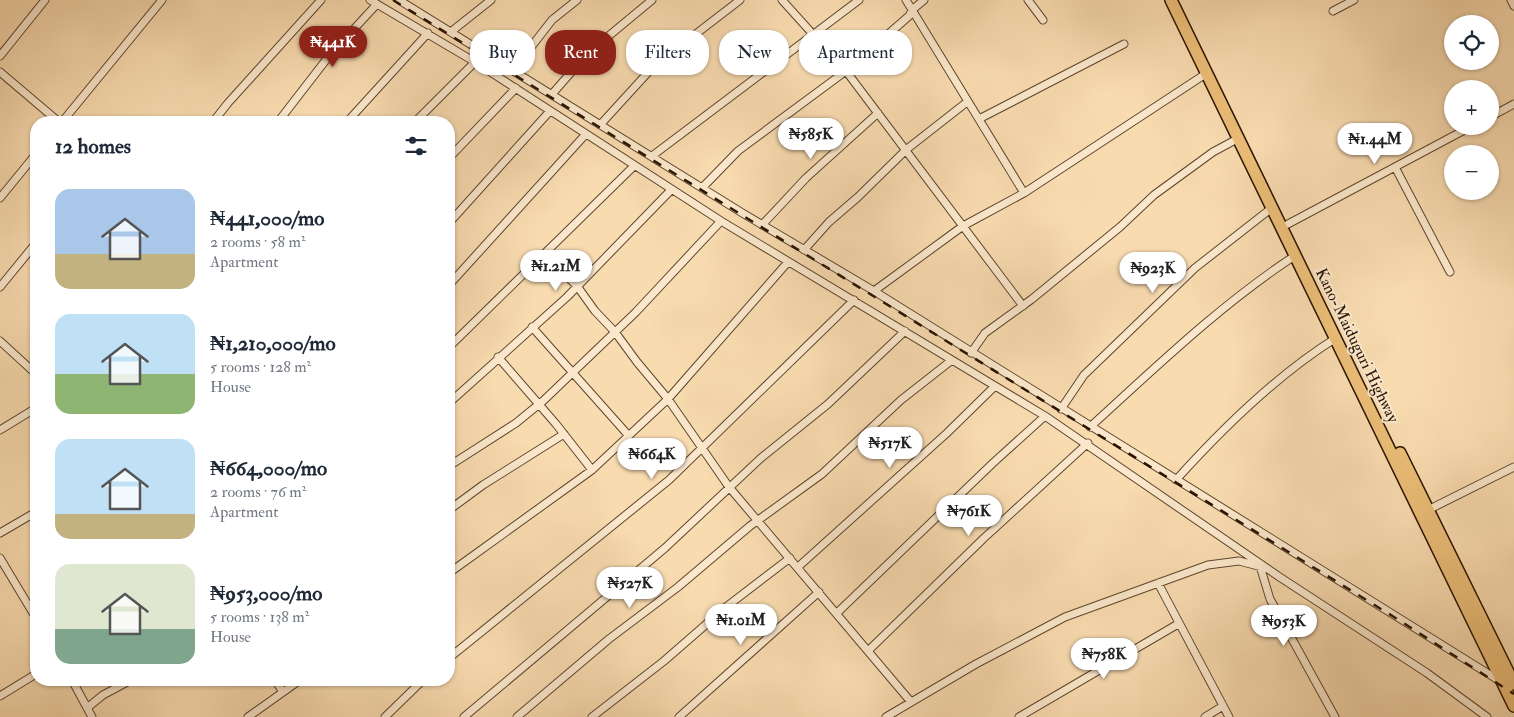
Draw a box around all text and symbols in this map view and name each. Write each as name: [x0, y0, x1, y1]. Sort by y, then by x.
map controls: [1444, 15, 1499, 200]
button: locate: [1444, 15, 1499, 70]
pin: ₦441K: [298, 26, 368, 68]
chip: Buy: [470, 30, 535, 75]
chip: Rent: [545, 30, 616, 75]
chip: Filters: [626, 30, 709, 75]
chip: New: [719, 30, 789, 75]
chip: Apartment: [799, 30, 912, 75]
text: ₦441K: [310, 32, 356, 52]
button: +: [1444, 80, 1499, 135]
pin: ₦585K: [776, 118, 846, 160]
pin: ₦1.44M: [1334, 122, 1416, 165]
text: ₦585K: [789, 124, 833, 144]
text: ₦1.44M: [1348, 129, 1402, 149]
icon: filters: [402, 132, 430, 160]
text: 12 homes: [55, 133, 131, 160]
button: −: [1444, 145, 1499, 200]
text: ₦441,000/mo: [210, 205, 324, 232]
icon: home: [95, 209, 155, 269]
text: 2 rooms · 58 m²: [210, 232, 305, 252]
pin: ₦1.21M: [515, 250, 597, 292]
text: Apartment: [210, 252, 278, 272]
pin: ₦923K: [1118, 252, 1188, 294]
text: ₦1.21M: [531, 256, 581, 276]
text: ₦923K: [1130, 258, 1176, 278]
street label: Kano-Maiduguri Highway: [1311, 265, 1404, 427]
text: ₦1,210,000/mo: [210, 330, 336, 357]
icon: home: [95, 334, 155, 394]
text: 5 rooms · 128 m²: [210, 357, 311, 377]
text: House: [210, 377, 251, 397]
pin: ₦517K: [855, 426, 925, 469]
text: ₦517K: [869, 433, 911, 453]
pin: ₦664K: [617, 438, 687, 480]
text: ₦664K: [628, 444, 676, 464]
text: ₦664,000/mo: [210, 455, 327, 482]
icon: home: [95, 459, 155, 519]
text: 2 rooms · 76 m²: [210, 482, 306, 502]
pin: ₦761K: [934, 494, 1004, 537]
text: ₦761K: [947, 501, 991, 521]
text: Apartment: [210, 502, 278, 522]
pin: ₦527K: [595, 566, 665, 609]
text: ₦527K: [607, 573, 653, 593]
text: ₦953,000/mo: [210, 580, 322, 607]
icon: home: [95, 584, 155, 644]
pin: ₦1.01M: [700, 604, 782, 646]
pin: ₦953K: [1249, 604, 1319, 647]
text: 5 rooms · 138 m²: [210, 607, 309, 627]
text: ₦1.01M: [716, 610, 766, 630]
text: ₦953K: [1262, 611, 1306, 631]
text: House: [210, 627, 251, 647]
pin: ₦758K: [1069, 638, 1139, 680]
text: ₦758K: [1082, 644, 1126, 664]

